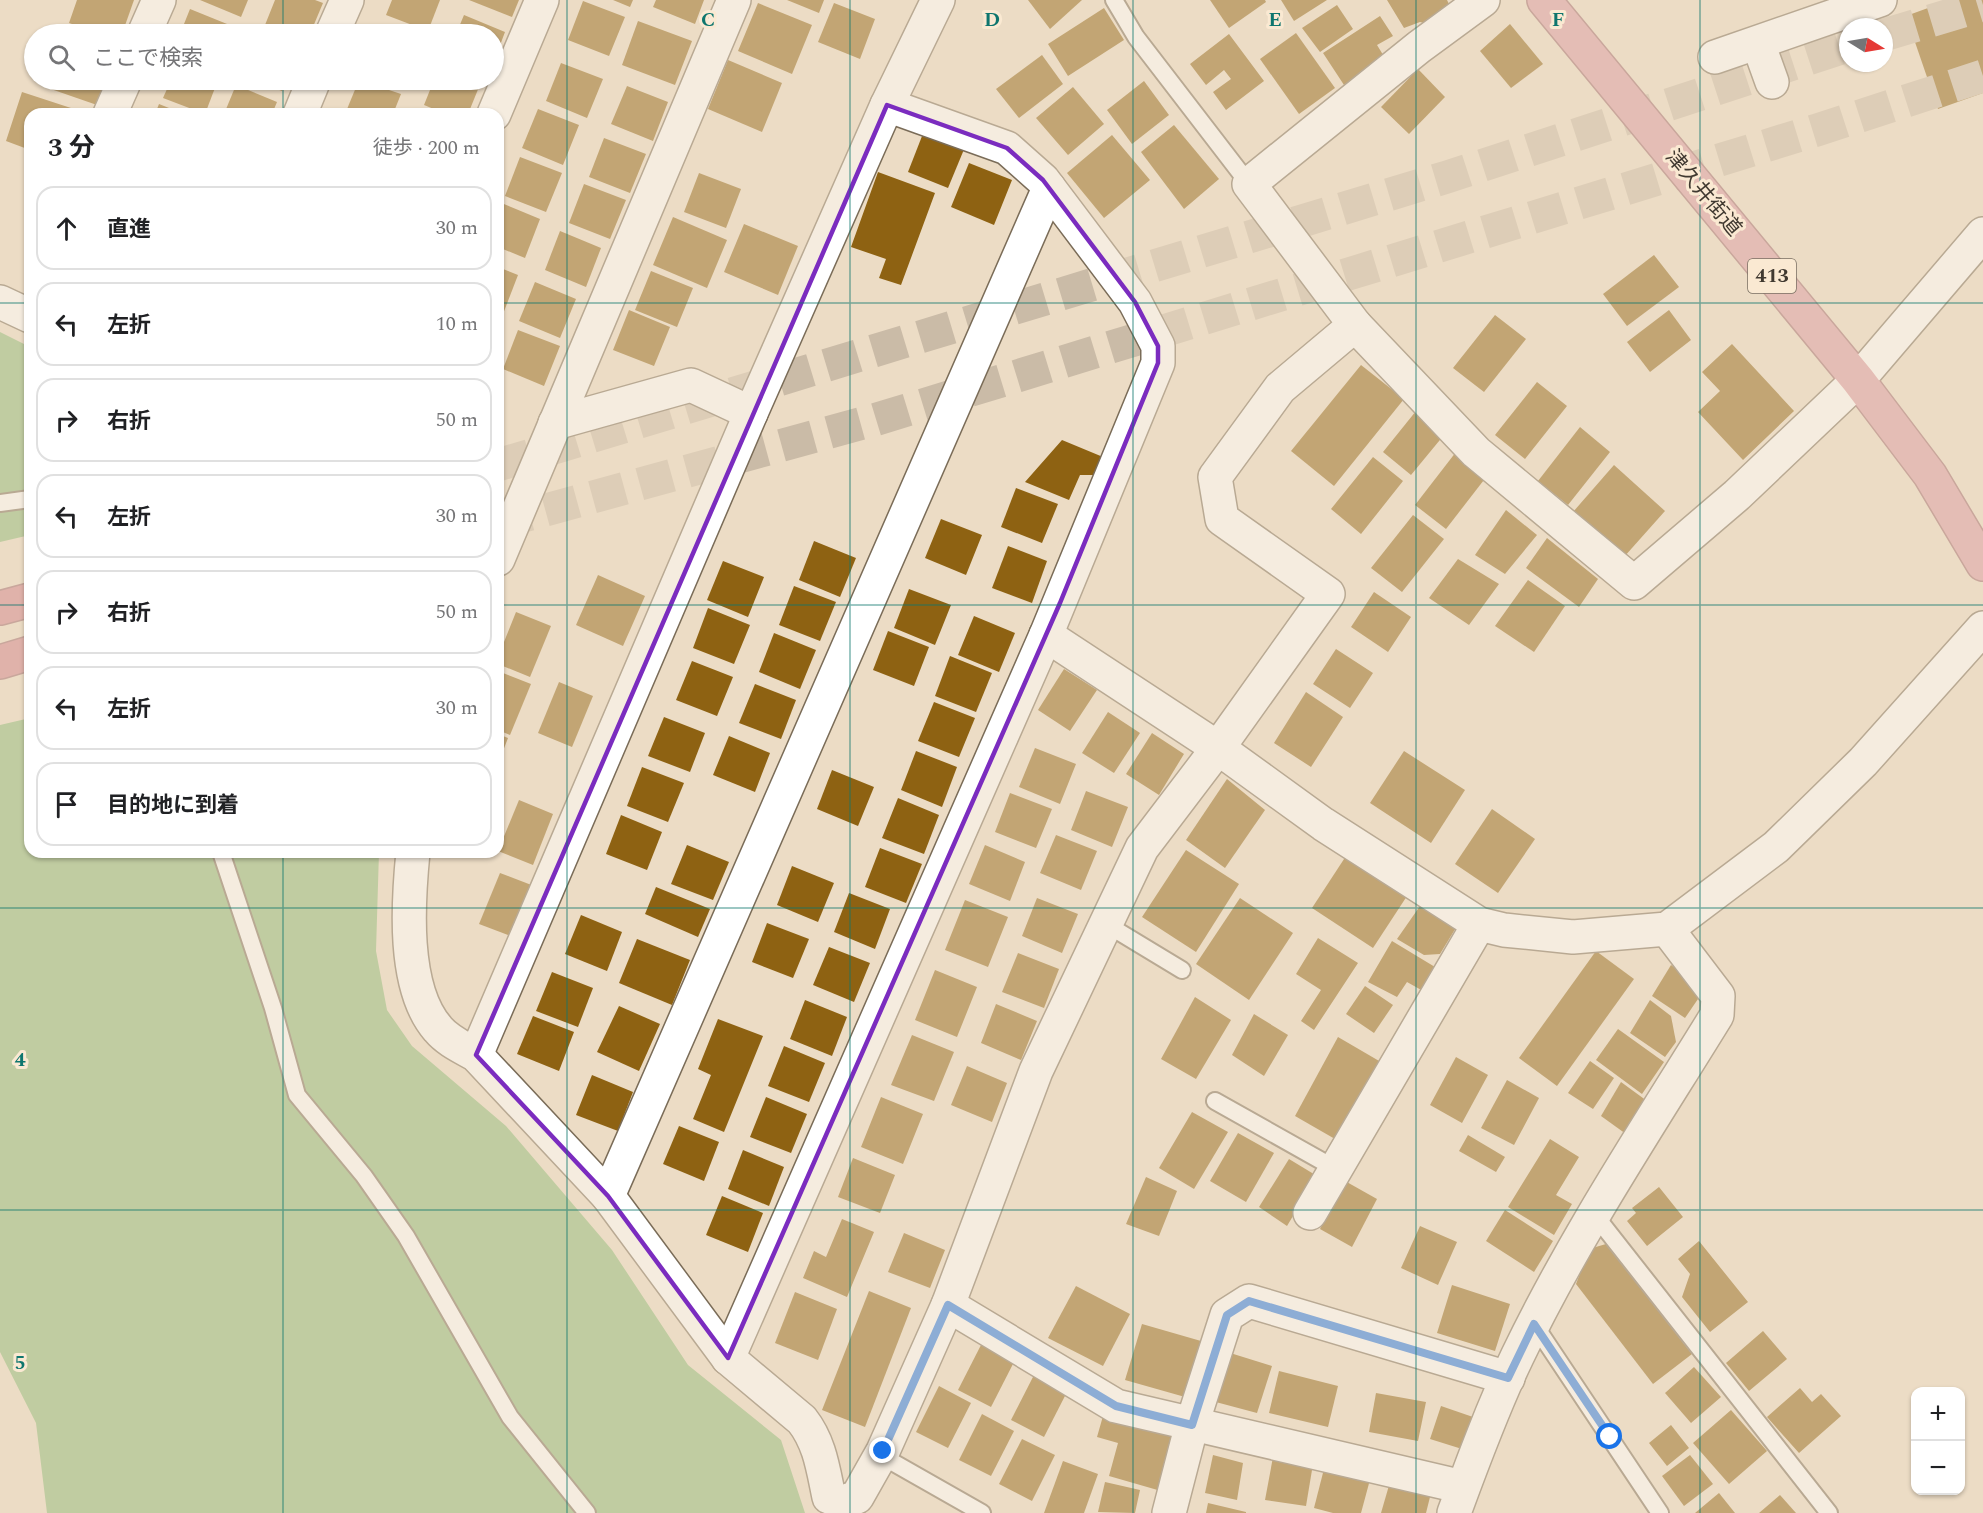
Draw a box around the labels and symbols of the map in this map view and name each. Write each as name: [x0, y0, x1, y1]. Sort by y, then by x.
text: C: [701, 5, 715, 35]
text: D: [984, 5, 1000, 35]
text: E: [1268, 5, 1282, 35]
text: F: [1552, 5, 1564, 35]
north arrow: [1839, 18, 1893, 72]
street label: 津久井街道: [1657, 142, 1749, 244]
road number: 413: [1748, 259, 1796, 293]
text: 4: [14, 1045, 26, 1075]
text: 5: [14, 1348, 26, 1378]
route start: [1596, 1423, 1622, 1449]
route end: [869, 1437, 895, 1463]

